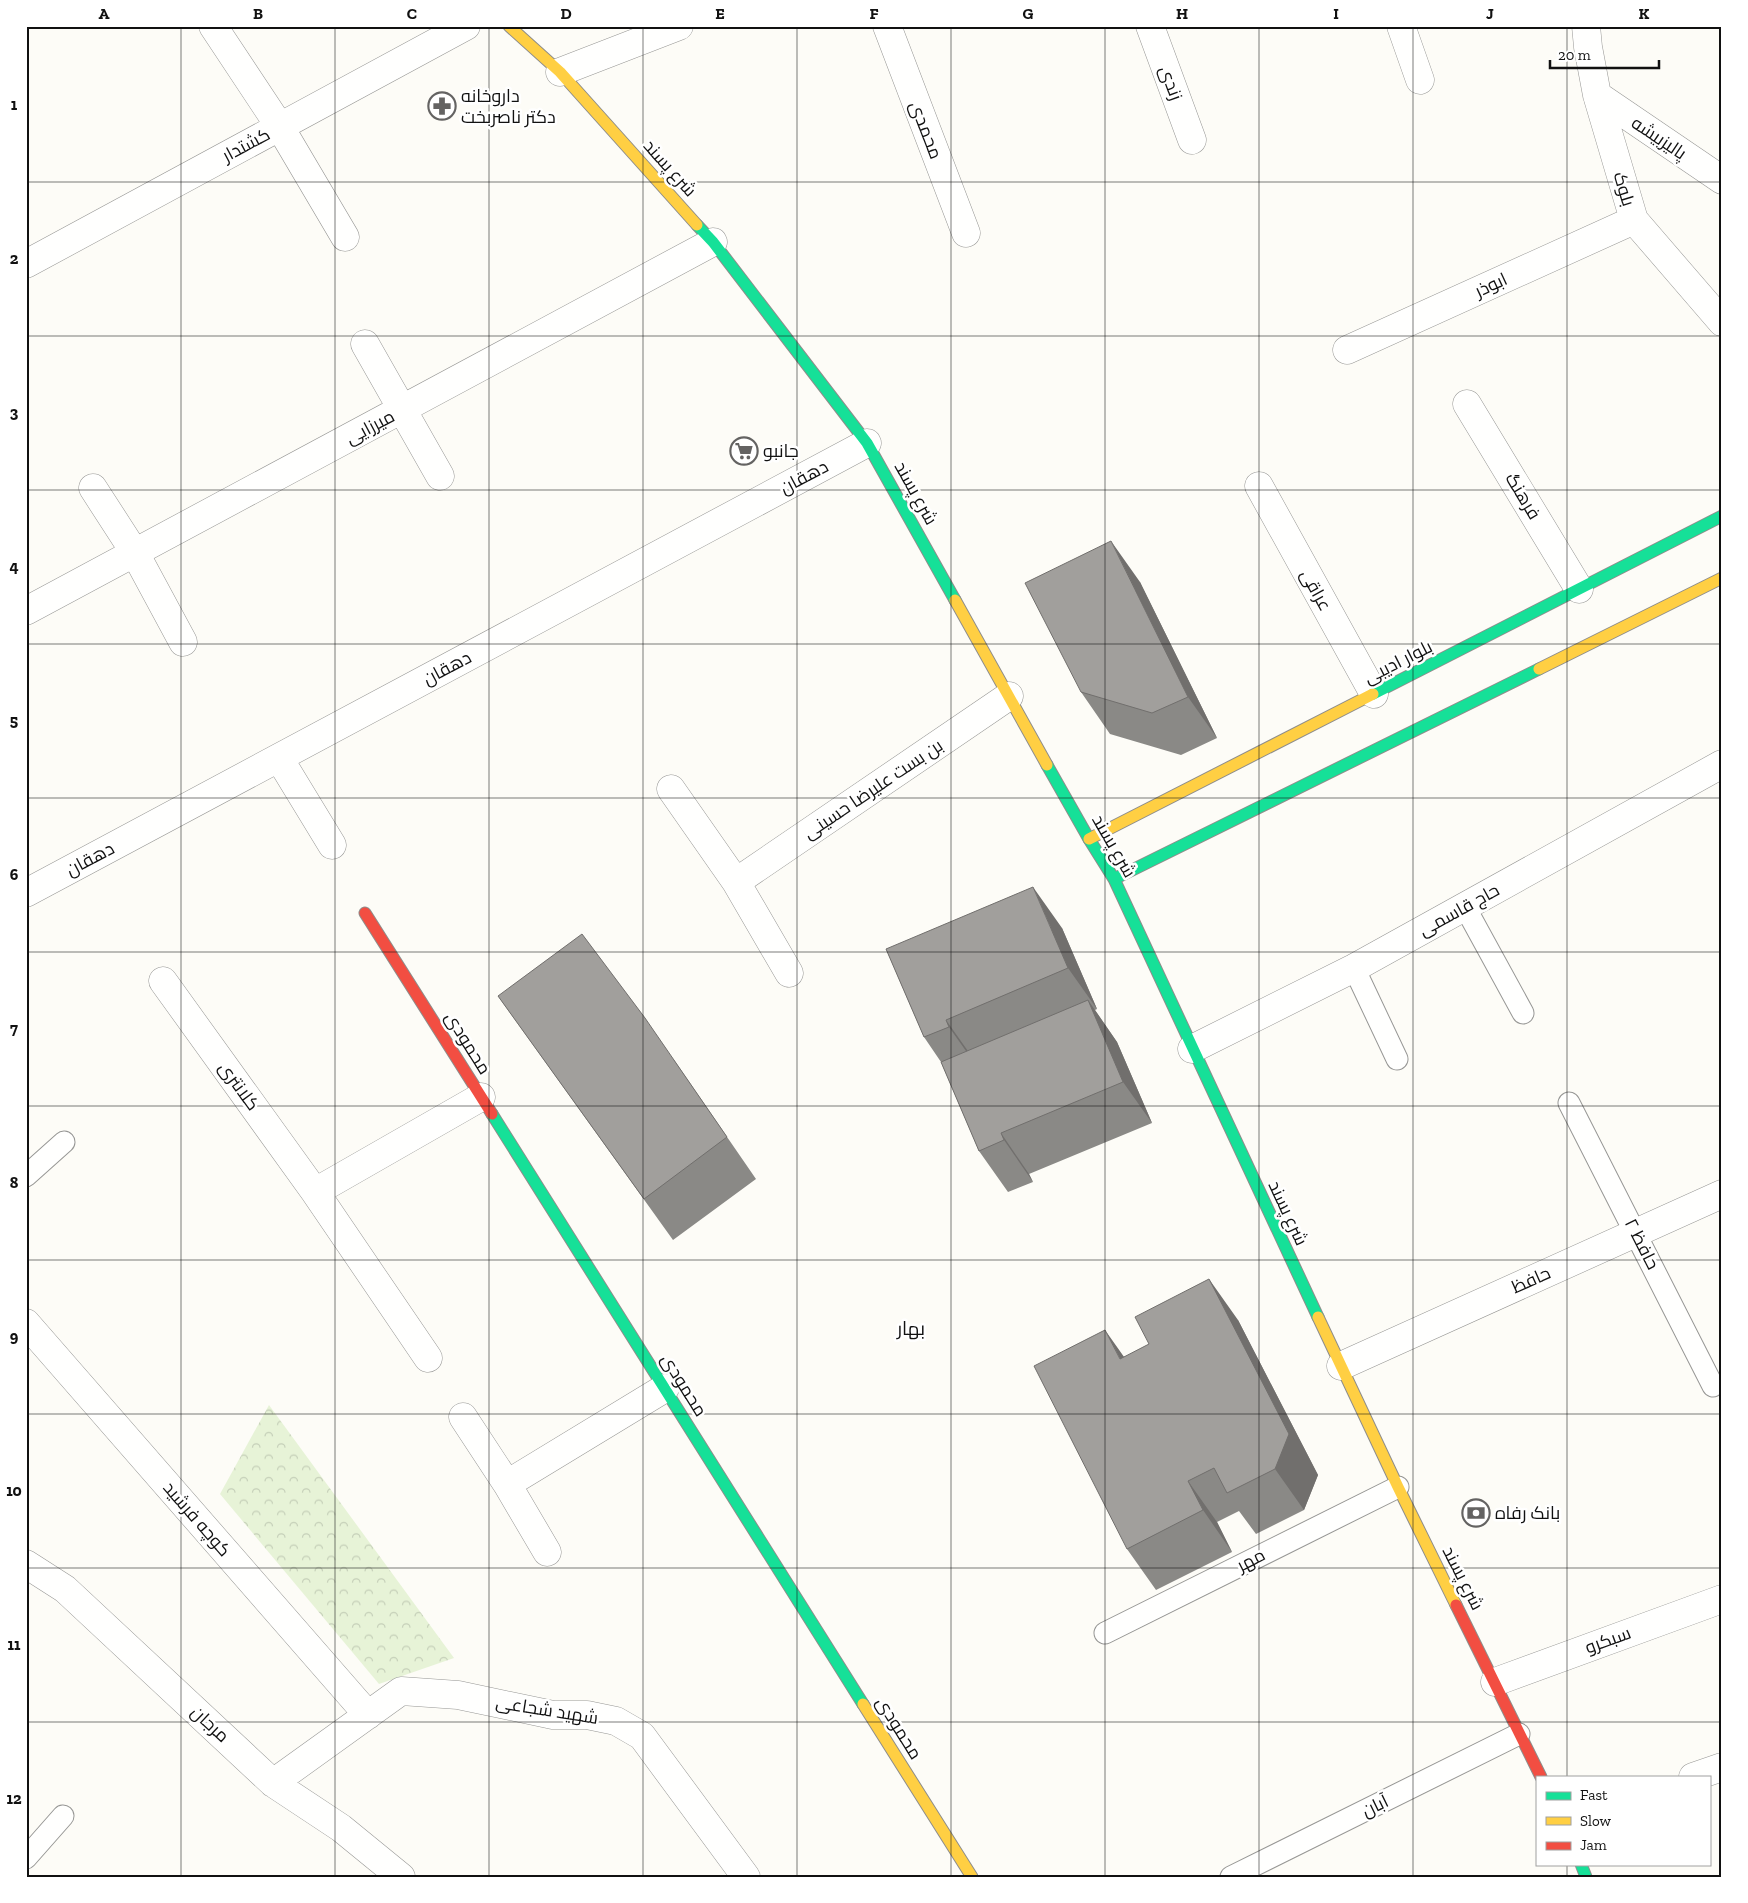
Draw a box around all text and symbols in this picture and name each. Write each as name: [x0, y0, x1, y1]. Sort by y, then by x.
text: A: [99, 4, 110, 23]
text: B: [253, 4, 263, 23]
text: C: [407, 4, 417, 23]
text: D: [560, 4, 572, 23]
text: E: [715, 4, 725, 23]
text: F: [869, 4, 879, 23]
text: G: [1023, 4, 1034, 23]
text: H: [1176, 4, 1188, 23]
text: I: [1333, 4, 1339, 23]
text: J: [1486, 4, 1494, 23]
text: K: [1639, 4, 1650, 23]
scale bar: [1550, 38, 1659, 70]
text: 20 m: [1558, 46, 1591, 64]
street label: زندی: [1155, 63, 1187, 103]
place label: داروخانه دکتر ناصربخت: [461, 85, 556, 128]
pharmacy icon: داروخانه دکتر ناصربخت: [427, 91, 457, 121]
text: 1: [11, 95, 18, 114]
street label: محمدی: [905, 98, 947, 162]
street label: پالیزبیشه: [1627, 112, 1691, 165]
street label: کشتدار: [217, 123, 274, 167]
street label: شرع پسند: [638, 135, 701, 202]
street label: بلوک: [1608, 169, 1640, 209]
text: 2: [10, 249, 19, 268]
street label: ابوذر: [1470, 268, 1511, 302]
text: 3: [10, 403, 19, 422]
street label: میرزایی: [342, 405, 398, 449]
supermarket icon: جانبو: [729, 436, 759, 466]
place label: جانبو: [763, 440, 799, 462]
street label: دهقان: [776, 455, 832, 499]
street label: شرع پسند: [889, 457, 942, 529]
street label: فرهنگ: [1501, 469, 1545, 523]
text: 4: [9, 557, 19, 576]
street label: عراقی: [1296, 565, 1336, 615]
street label: بلوار ادیبی: [1360, 635, 1436, 689]
street label: دهقان: [419, 646, 475, 690]
text: 5: [10, 711, 18, 730]
street label: بن بست علیرضا حسینی: [799, 734, 947, 844]
street label: شرع پسند: [1086, 811, 1141, 882]
street label: دهقان: [62, 837, 118, 881]
text: 6: [10, 865, 19, 884]
street label: حاج قاسمی: [1415, 879, 1504, 942]
street label: محمودی: [440, 1008, 496, 1078]
text: 7: [10, 1019, 18, 1038]
street label: کلانتری: [214, 1057, 264, 1115]
text: 8: [10, 1173, 19, 1192]
street label: شرع پسند: [1262, 1177, 1313, 1249]
street label: ۲ حافظ: [1620, 1215, 1664, 1273]
street label: حافظ: [1508, 1262, 1554, 1298]
district label: بهار: [896, 1317, 925, 1340]
text: 9: [10, 1327, 19, 1346]
street label: محمودی: [656, 1350, 712, 1420]
street label: كوچه فرشيد: [158, 1477, 236, 1562]
text: 10: [6, 1481, 22, 1500]
bank icon: بانک رفاه: [1461, 1498, 1491, 1528]
place label: بانک رفاه: [1495, 1502, 1560, 1524]
street label: شرع پسند: [1437, 1542, 1489, 1614]
street label: مهر: [1232, 1544, 1269, 1577]
street label: سبکرو: [1582, 1622, 1634, 1658]
text: 11: [8, 1635, 21, 1654]
street label: شهید شجاعی: [494, 1691, 600, 1729]
street label: محمودی: [871, 1693, 927, 1763]
street label: مرجان: [186, 1701, 234, 1747]
legend: [1536, 1776, 1710, 1866]
text: Fast: [1580, 1786, 1608, 1804]
text: 12: [6, 1789, 22, 1808]
street label: آبان: [1358, 1790, 1392, 1822]
text: Slow: [1580, 1812, 1612, 1830]
text: Jam: [1580, 1836, 1607, 1854]

